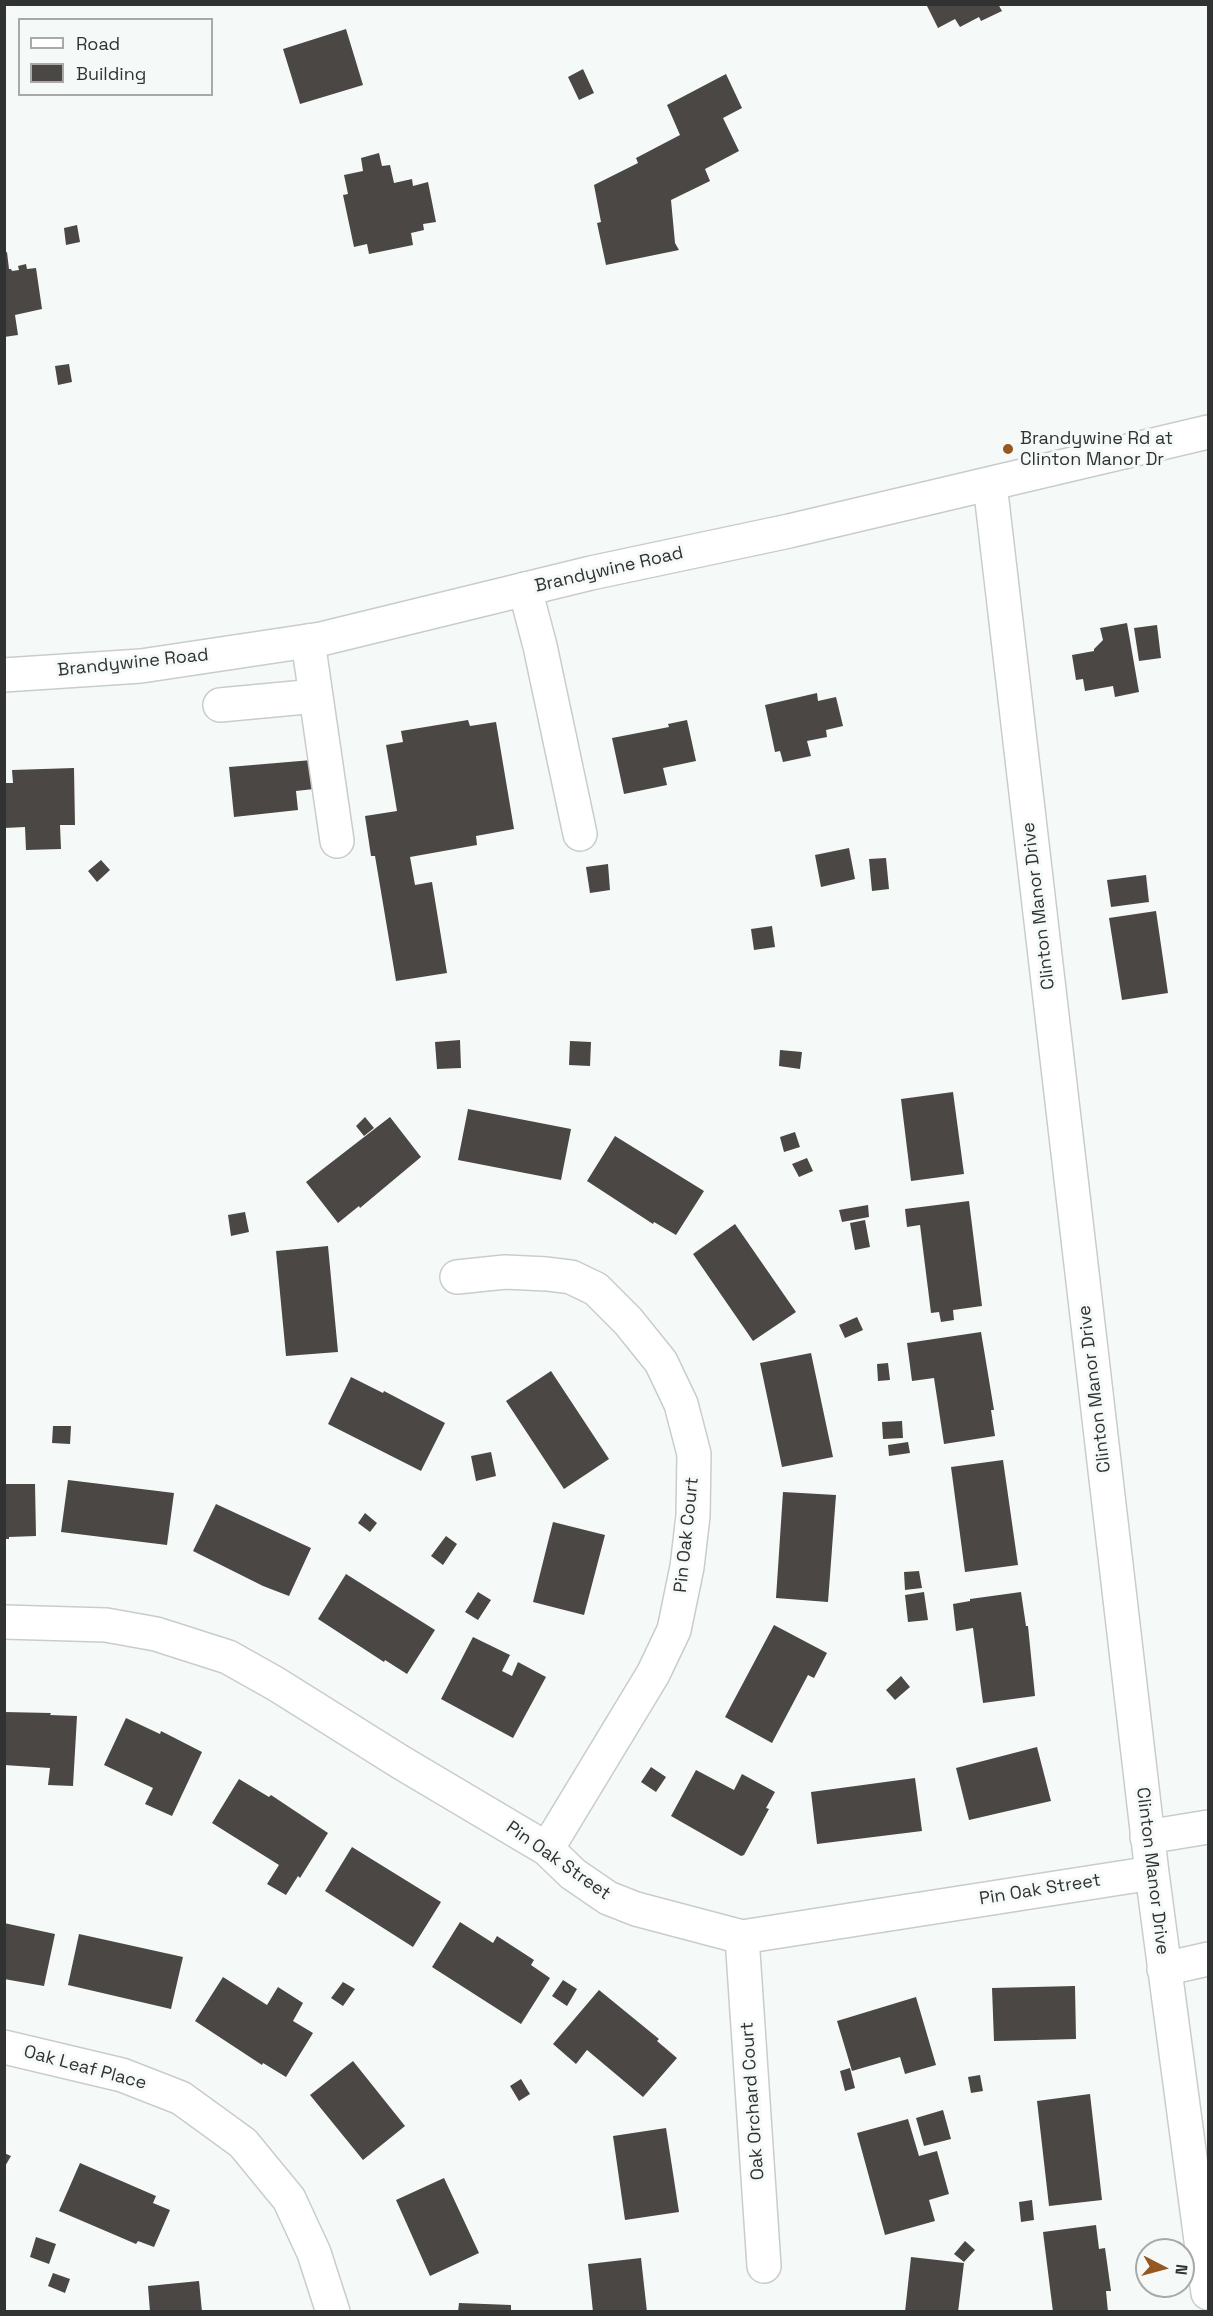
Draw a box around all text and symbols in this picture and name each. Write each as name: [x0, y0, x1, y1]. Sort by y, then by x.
legend: [18, 18, 213, 96]
text: Road: [76, 32, 120, 55]
text: Building: [76, 62, 146, 85]
place label: Brandywine Rd at Clinton Manor Dr: [1020, 428, 1173, 470]
marker: Brandywine Rd at Clinton Manor Dr: [1001, 442, 1015, 456]
street label: Brandywine Road: [533, 542, 685, 598]
street label: Brandywine Road: [56, 644, 210, 682]
street label: Clinton Manor Drive: [1018, 821, 1060, 991]
street label: Clinton Manor Drive: [1074, 1304, 1116, 1474]
street label: Pin Oak Court: [670, 1476, 704, 1594]
street label: Clinton Manor Drive: [1131, 1786, 1173, 1956]
street label: Pin Oak Street: [502, 1817, 614, 1905]
street label: Pin Oak Street: [978, 1870, 1102, 1910]
street label: Oak Orchard Court: [737, 2021, 769, 2181]
street label: Oak Leaf Place: [21, 2041, 149, 2095]
north arrow: [1135, 2238, 1195, 2298]
text: N: [1170, 2263, 1192, 2276]

